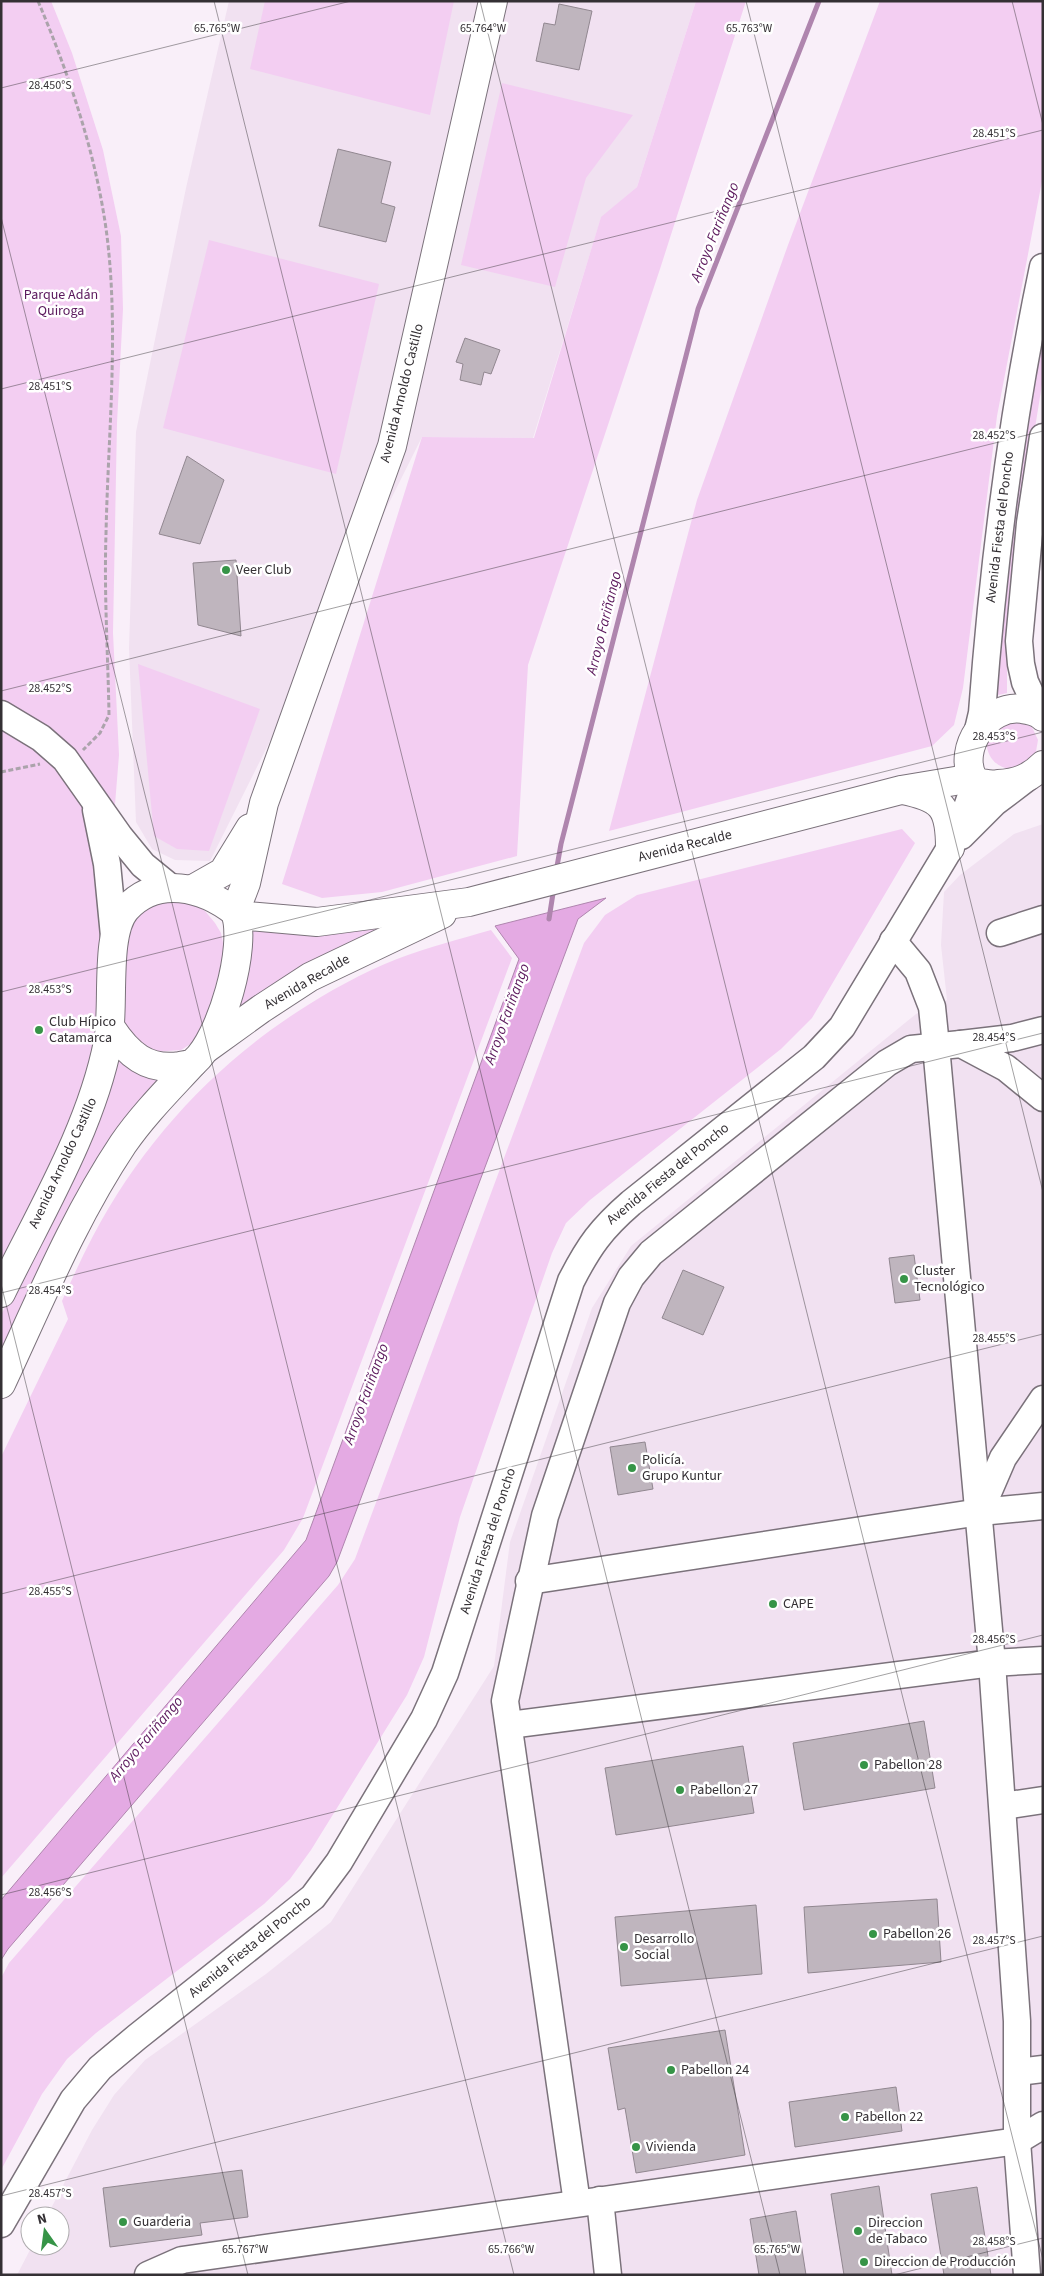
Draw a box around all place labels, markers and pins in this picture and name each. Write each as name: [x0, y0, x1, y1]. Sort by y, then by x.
place label: Veer Club: [236, 560, 292, 580]
marker: Veer Club: [220, 564, 232, 576]
place label: Club Hípico Catamarca: [49, 1012, 116, 1048]
marker: Club Hípico Catamarca: [33, 1024, 45, 1036]
place label: Cluster Tecnológico: [914, 1261, 985, 1297]
marker: Cluster Tecnológico: [898, 1273, 910, 1285]
place label: Policía. Grupo Kuntur: [642, 1450, 722, 1486]
marker: Policía. Grupo Kuntur: [626, 1462, 638, 1474]
place label: CAPE: [783, 1594, 814, 1614]
marker: CAPE: [767, 1598, 779, 1610]
place label: Pabellon 28: [874, 1755, 942, 1775]
marker: Pabellon 28: [858, 1759, 870, 1771]
place label: Pabellon 27: [690, 1780, 758, 1800]
marker: Pabellon 27: [674, 1784, 686, 1796]
place label: Pabellon 26: [883, 1924, 951, 1944]
marker: Pabellon 26: [867, 1928, 879, 1940]
place label: Desarrollo Social: [634, 1929, 694, 1965]
marker: Desarrollo Social: [618, 1941, 630, 1953]
place label: Pabellon 24: [681, 2060, 749, 2080]
marker: Pabellon 24: [665, 2064, 677, 2076]
place label: Pabellon 22: [855, 2107, 923, 2127]
marker: Pabellon 22: [839, 2111, 851, 2123]
place label: Vivienda: [646, 2137, 696, 2157]
marker: Vivienda: [630, 2141, 642, 2153]
place label: Guarderia: [133, 2212, 191, 2232]
place label: Direccion de Tabaco: [868, 2213, 927, 2249]
marker: Guarderia: [117, 2216, 129, 2228]
marker: Direccion de Tabaco: [852, 2225, 864, 2237]
place label: Direccion de Producción: [874, 2252, 1016, 2272]
marker: Direccion de Producción: [858, 2256, 870, 2268]

